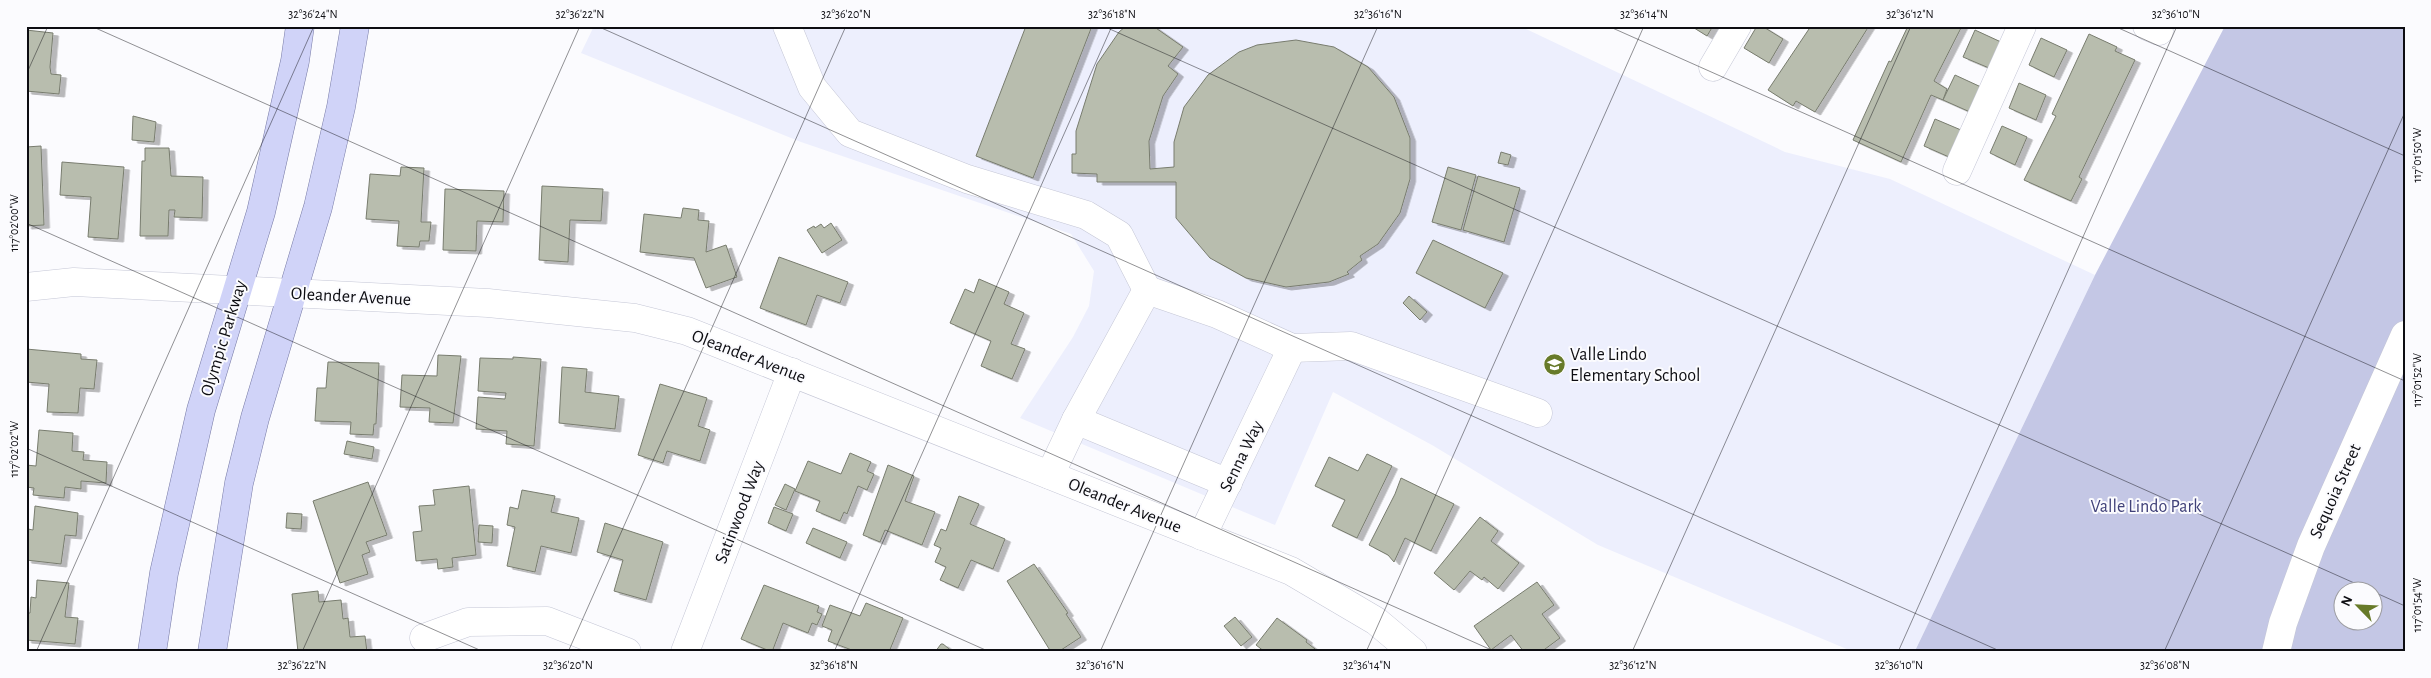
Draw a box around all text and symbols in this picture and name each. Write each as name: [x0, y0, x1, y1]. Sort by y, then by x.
text: 32°36'24"N: [288, 8, 338, 20]
text: 32°36'22"N: [556, 8, 604, 20]
text: 32°36'20"N: [821, 8, 871, 20]
text: 32°36'18"N: [1088, 8, 1136, 20]
text: 32°36'16"N: [1354, 8, 1402, 20]
text: 32°36'14"N: [1620, 8, 1668, 20]
text: 32°36'12"N: [1886, 8, 1934, 20]
text: 32°36'10"N: [2152, 8, 2200, 20]
text: 117°01'50"W: [2411, 127, 2423, 182]
text: 117°02'00"W: [8, 194, 20, 252]
street label: Olympic Parkway: [198, 278, 250, 398]
street label: Oleander Avenue: [290, 285, 412, 309]
street label: Oleander Avenue: [689, 327, 808, 387]
place label: Valle Lindo Elementary School: [1570, 346, 1701, 385]
school or university icon: Valle Lindo Elementary School: [1542, 352, 1566, 376]
text: 117°01'52"W: [2411, 353, 2423, 407]
street label: Senna Way: [1217, 418, 1267, 495]
text: 117°02'02"W: [8, 420, 20, 477]
street label: Sequoia Street: [2307, 441, 2365, 541]
street label: Satinwood Way: [712, 458, 768, 566]
street label: Oleander Avenue: [1065, 475, 1184, 537]
park label: Valle Lindo Park: [2091, 498, 2202, 516]
text: 117°01'54"W: [2411, 578, 2423, 632]
north arrow: [2334, 580, 2384, 630]
text: N: [2339, 594, 2355, 608]
text: 32°36'22"N: [278, 659, 326, 671]
text: 32°36'20"N: [543, 659, 593, 671]
text: 32°36'18"N: [810, 659, 858, 671]
text: 32°36'16"N: [1076, 659, 1124, 671]
text: 32°36'14"N: [1343, 659, 1391, 671]
text: 32°36'12"N: [1609, 659, 1657, 671]
text: 32°36'10"N: [1875, 659, 1923, 671]
text: 32°36'08"N: [2140, 659, 2190, 671]

